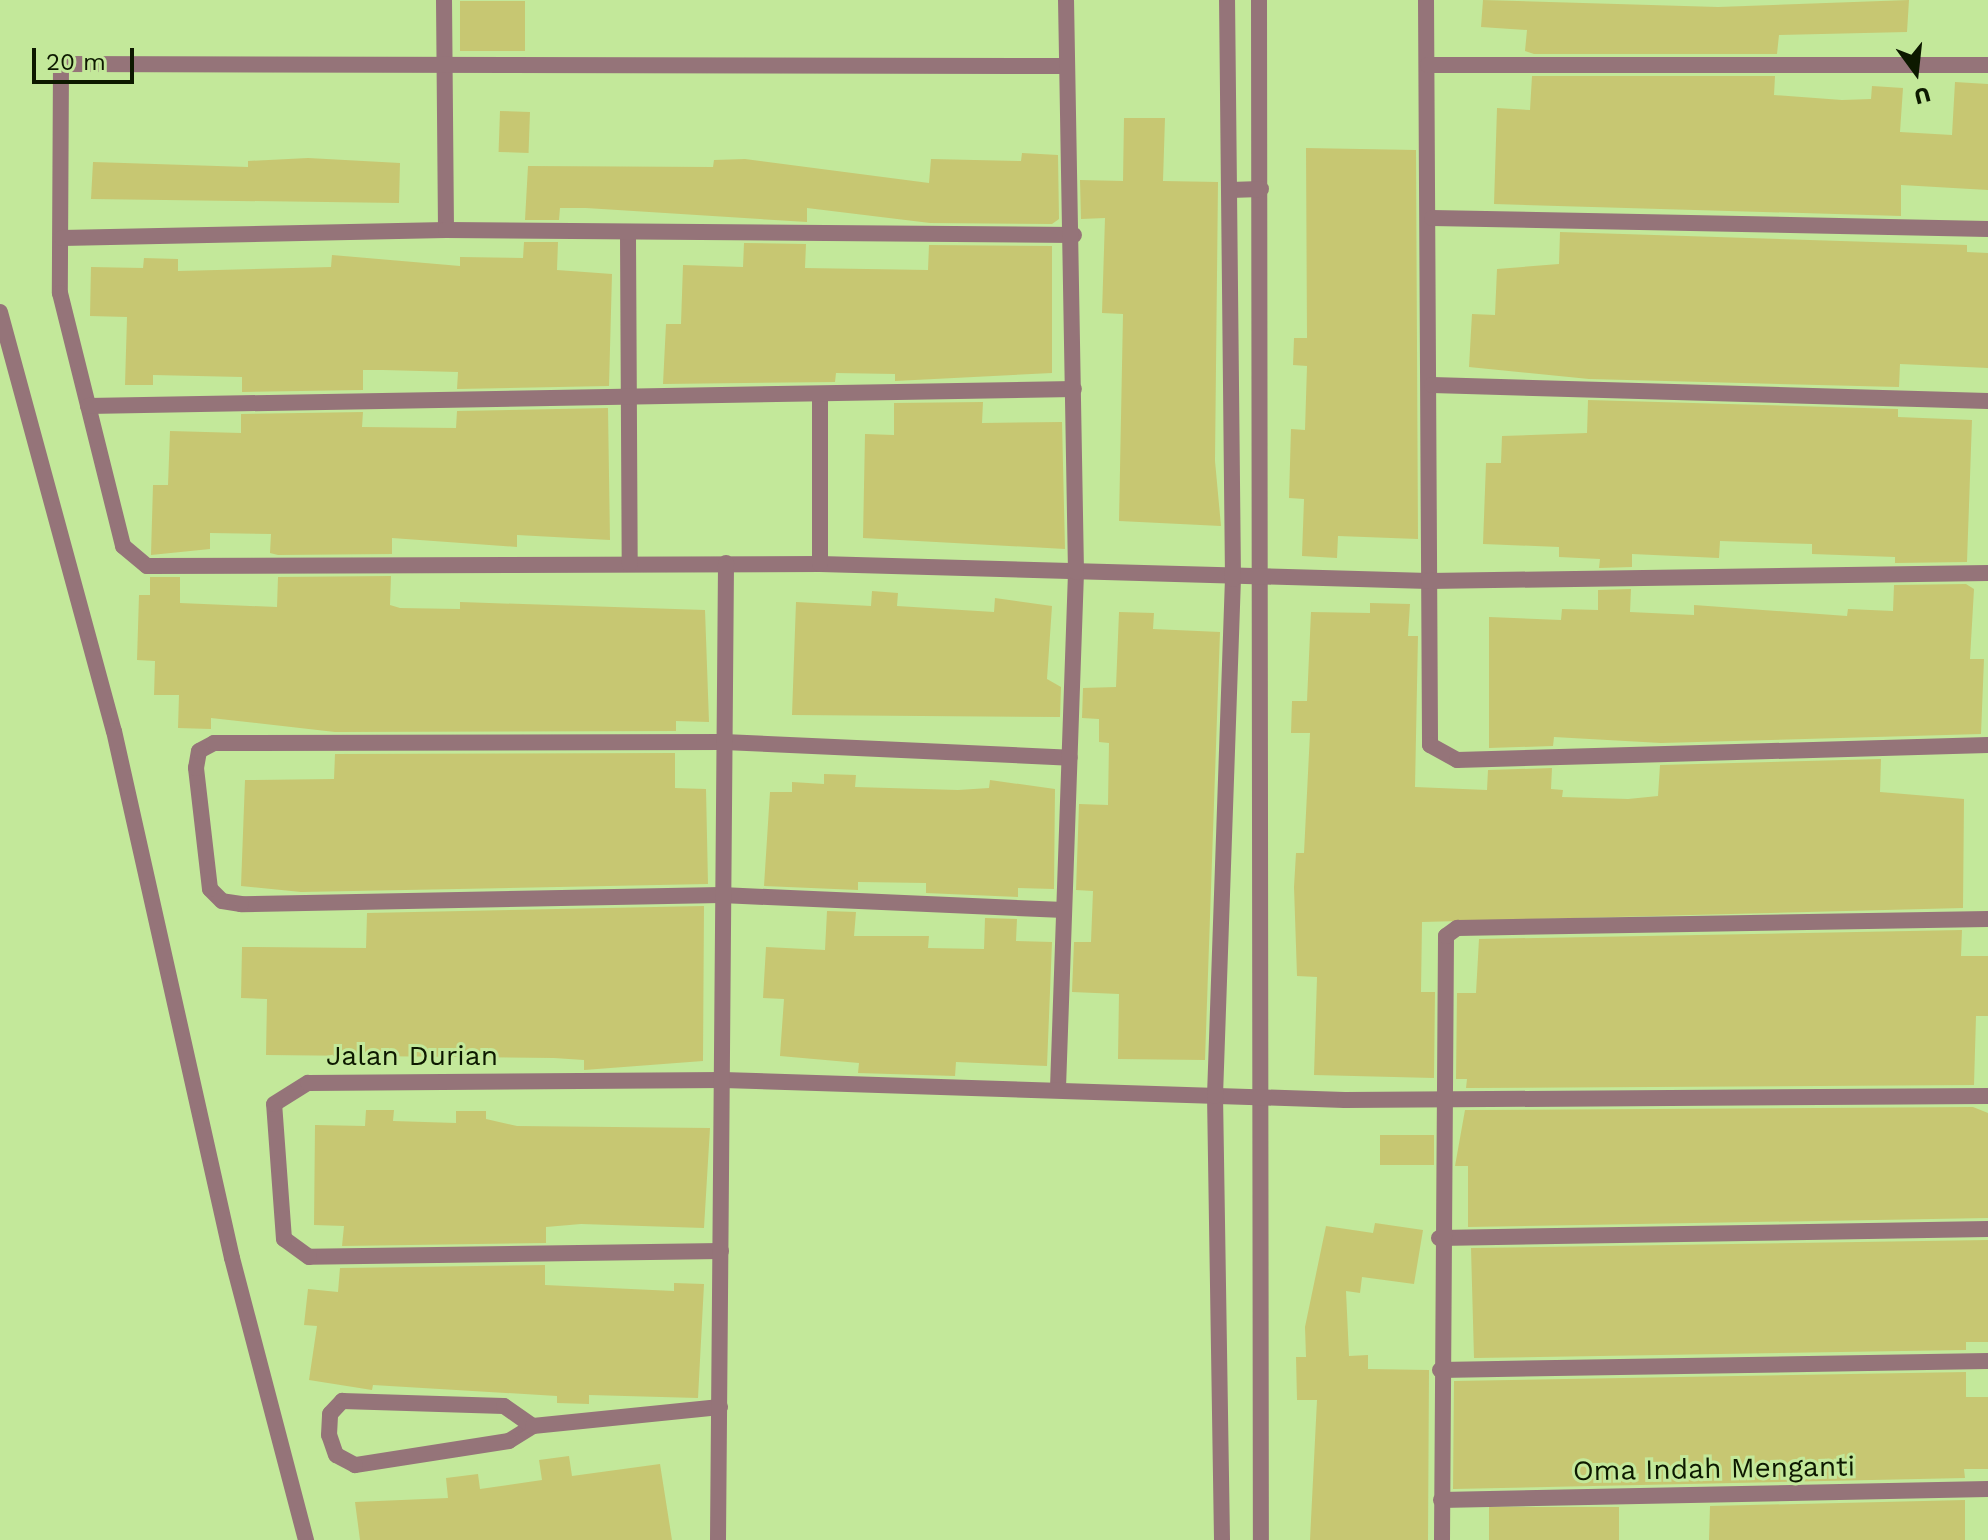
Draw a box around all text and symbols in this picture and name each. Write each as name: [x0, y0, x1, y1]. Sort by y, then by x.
scale bar: [36, 32, 138, 82]
north arrow: [1876, 32, 1956, 112]
text: 20 m: [46, 48, 106, 76]
text: U: [1912, 82, 1933, 110]
street label: Jalan Durian: [326, 1039, 498, 1073]
street label: Oma Indah Menganti: [1572, 1450, 1856, 1488]

